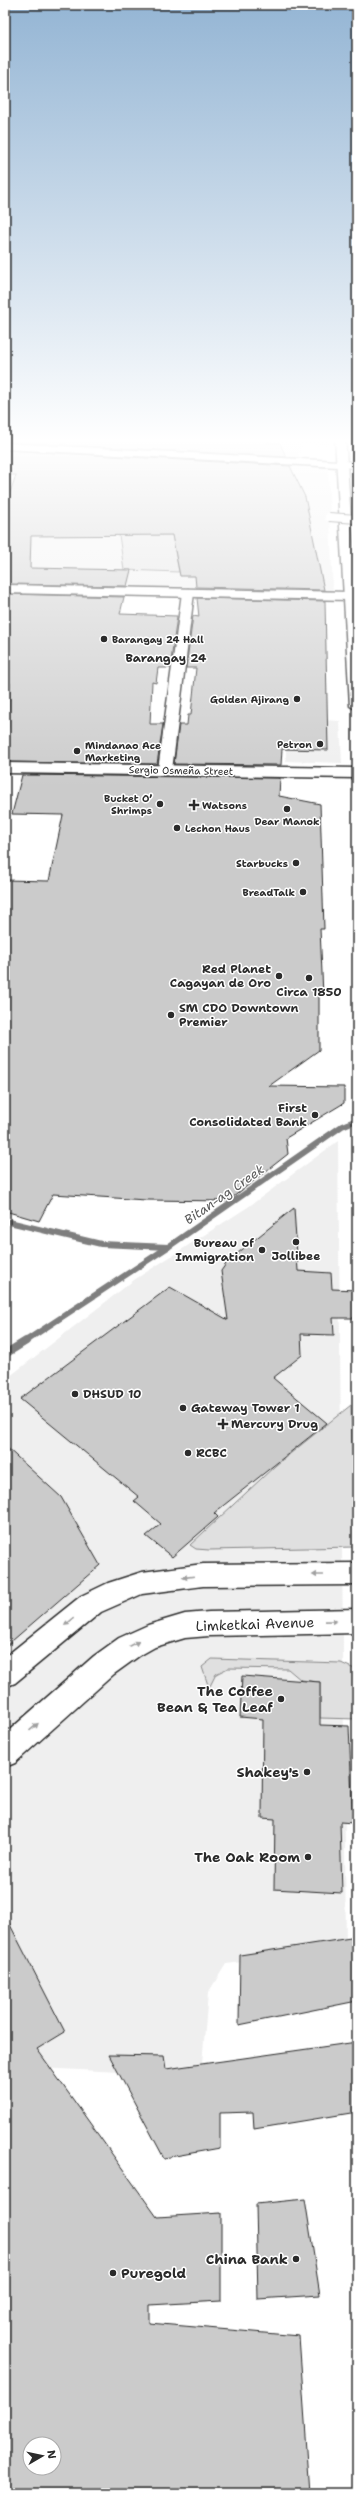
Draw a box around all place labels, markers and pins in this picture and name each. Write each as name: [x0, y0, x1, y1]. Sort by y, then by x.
place label: Barangay 24 Hall: [112, 633, 204, 646]
marker: Barangay 24 Hall: [99, 634, 109, 644]
place label: Golden Ajirang: [210, 693, 290, 706]
marker: Golden Ajirang: [292, 694, 302, 704]
place label: Petron: [277, 738, 312, 751]
place label: Mindanao Ace Marketing: [85, 739, 161, 764]
marker: Petron: [315, 739, 325, 749]
marker: Mindanao Ace Marketing: [72, 746, 82, 756]
place label: Bucket O’ Shrimps: [104, 792, 152, 817]
marker: Bucket O’ Shrimps: [155, 799, 165, 809]
place label: Watsons: [202, 799, 247, 812]
marker: Watsons: [189, 800, 199, 810]
marker: Dear Manok: [282, 804, 292, 814]
place label: Dear Manok: [254, 815, 320, 828]
place label: Lechon Haus: [185, 822, 250, 835]
marker: Lechon Haus: [172, 823, 182, 833]
place label: Starbucks: [236, 857, 288, 870]
marker: Starbucks: [291, 858, 301, 868]
place label: BreadTalk: [242, 886, 295, 899]
marker: BreadTalk: [298, 887, 308, 897]
place label: Red Planet Cagayan de Oro: [170, 961, 271, 991]
marker: Red Planet Cagayan de Oro: [274, 971, 284, 981]
marker: Circa 1850: [304, 973, 314, 983]
place label: Circa 1850: [276, 984, 342, 1000]
place label: SM CDO Downtown Premier: [179, 1000, 298, 1030]
marker: SM CDO Downtown Premier: [166, 1010, 176, 1020]
place label: First Consolidated Bank: [189, 1100, 307, 1130]
marker: First Consolidated Bank: [310, 1110, 320, 1120]
place label: Bureau of Immigration: [175, 1235, 254, 1265]
marker: Jollibee: [291, 1237, 301, 1247]
marker: Bureau of Immigration: [257, 1245, 267, 1255]
place label: Jollibee: [272, 1248, 320, 1264]
place label: DHSUD 10: [83, 1386, 141, 1402]
marker: DHSUD 10: [70, 1389, 80, 1399]
place label: Gateway Tower 1: [191, 1400, 300, 1416]
marker: Gateway Tower 1: [178, 1403, 188, 1413]
place label: Mercury Drug: [231, 1416, 318, 1432]
marker: Mercury Drug: [218, 1419, 228, 1429]
place label: RCBC: [196, 1445, 227, 1461]
marker: RCBC: [183, 1448, 193, 1458]
place label: The Coffee Bean & Tea Leaf: [157, 1682, 273, 1716]
marker: The Coffee Bean & Tea Leaf: [276, 1694, 286, 1704]
place label: Shakey's: [236, 1763, 299, 1781]
marker: Shakey's: [302, 1767, 312, 1777]
place label: The Oak Room: [194, 1848, 300, 1866]
marker: The Oak Room: [303, 1852, 313, 1862]
place label: China Bank: [206, 2250, 288, 2268]
marker: China Bank: [291, 2254, 301, 2264]
place label: Puregold: [121, 2264, 187, 2282]
marker: Puregold: [108, 2268, 118, 2278]

